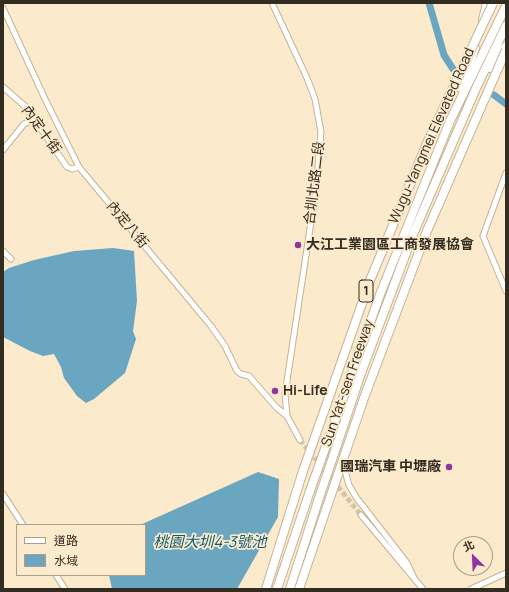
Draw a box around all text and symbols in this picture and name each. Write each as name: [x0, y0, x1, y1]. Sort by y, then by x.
street label: Wugu-Yangmei Elevated Road: [386, 45, 478, 227]
street label: 內定十街: [18, 102, 64, 158]
street label: 合圳北路二段: [302, 140, 328, 226]
street label: 內定八街: [103, 198, 151, 252]
place label: 大江工業園區工商發展協會: [306, 237, 474, 253]
marker: 大江工業園區工商發展協會: [293, 240, 303, 250]
road number: 1: [359, 280, 373, 302]
street label: Sun Yat-sen Freeway: [318, 317, 378, 449]
place label: Hi-Life: [283, 383, 328, 399]
marker: Hi-Life: [270, 386, 280, 396]
place label: 國瑞汽車 中壢廠: [340, 459, 441, 475]
marker: 國瑞汽車 中壢廠: [444, 462, 454, 472]
legend: [16, 524, 146, 576]
text: 道路: [54, 532, 78, 549]
water label: 桃園大圳4-3號池: [154, 534, 266, 552]
north arrow: [453, 536, 493, 576]
text: 北: [460, 536, 476, 555]
text: 水域: [54, 552, 78, 569]

